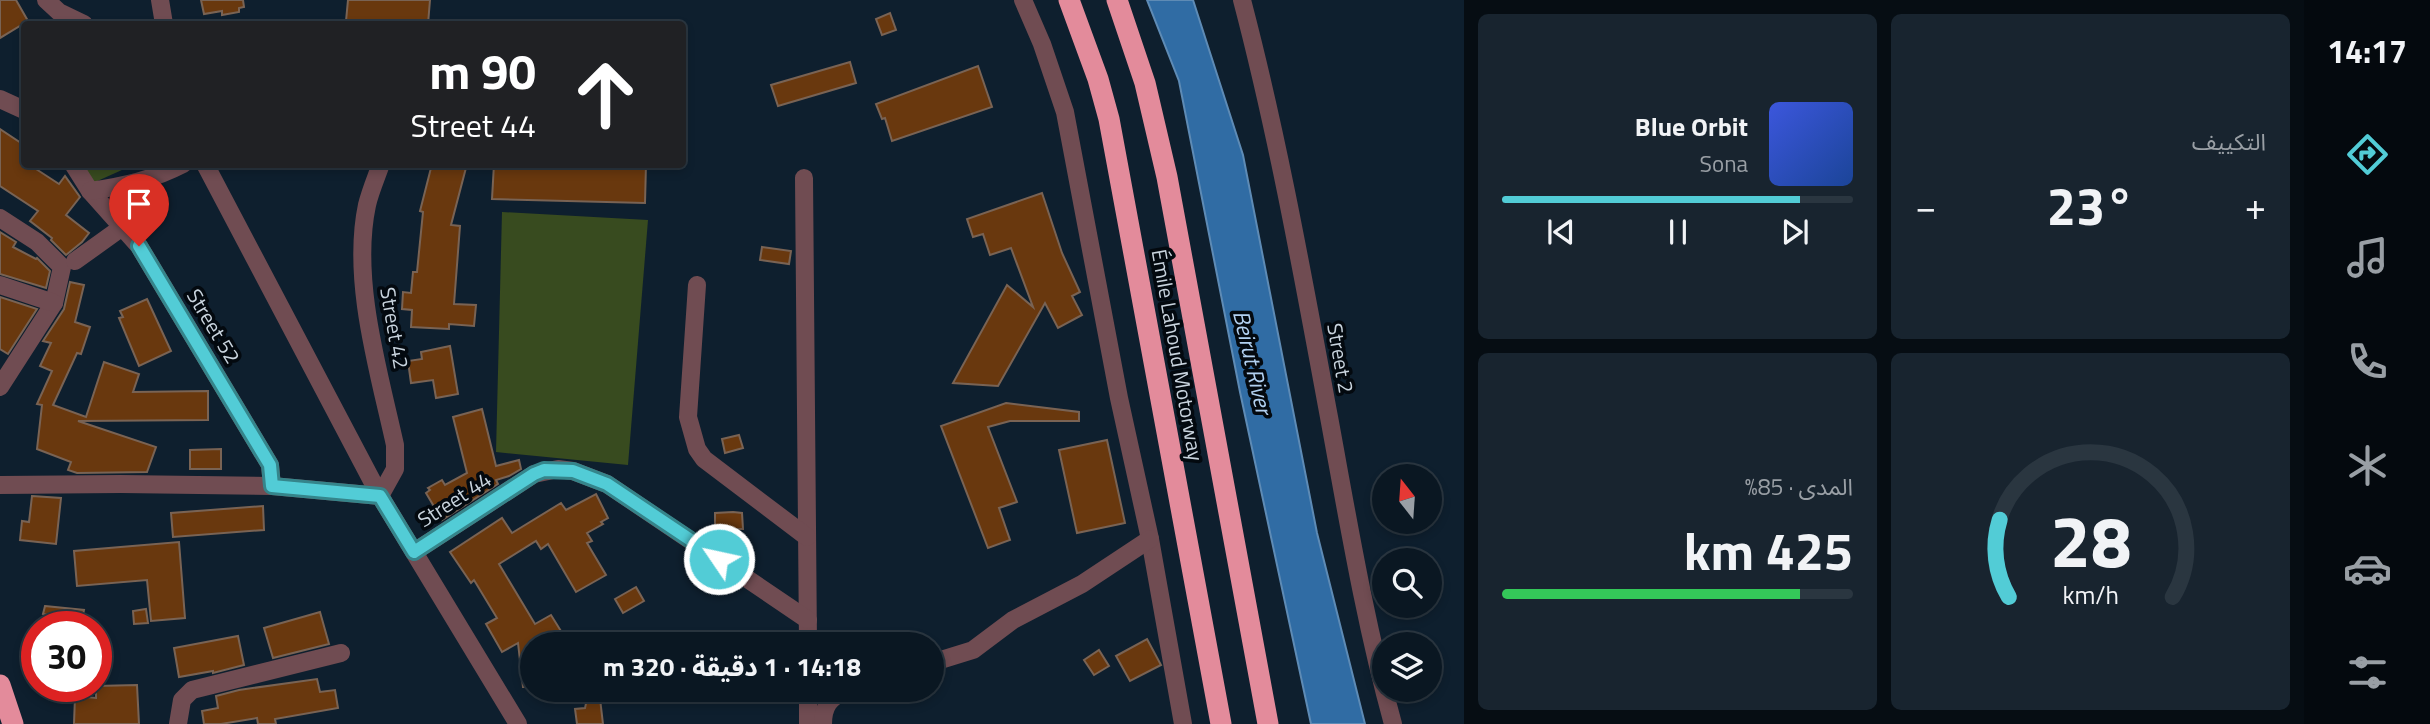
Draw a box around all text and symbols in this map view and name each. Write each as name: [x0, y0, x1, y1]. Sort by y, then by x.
text: 14:17: [2327, 27, 2407, 75]
text: 90 m: [429, 33, 536, 108]
icon: ahead: [560, 49, 651, 140]
text: Street 44: [411, 101, 536, 149]
text: Blue Orbit: [1635, 107, 1748, 146]
text: التكييف: [2192, 124, 2266, 159]
icon: directions: [2343, 130, 2392, 179]
text: Sona: [1700, 146, 1748, 181]
text: 23°: [2047, 166, 2134, 245]
pin: [109, 174, 169, 246]
text: −: [1915, 177, 1936, 235]
text: +: [2245, 177, 2266, 235]
icon: arrive: [120, 185, 158, 223]
icon: previous: [1542, 213, 1580, 251]
icon: pause: [1659, 213, 1697, 251]
icon: next: [1776, 213, 1814, 251]
icon: music: [2343, 233, 2392, 282]
street label: Émile Lahoud Motorway: [1144, 247, 1212, 463]
street label: Street 52: [179, 282, 249, 370]
street label: Street 42: [372, 285, 418, 371]
water label: Beirut River: [1224, 307, 1283, 420]
street label: Street 2: [1319, 320, 1363, 396]
icon: phone: [2343, 337, 2392, 386]
icon: climate: [2343, 441, 2392, 490]
street label: Street 44: [411, 463, 497, 535]
north arrow: [1372, 464, 1442, 534]
map controls: [1372, 464, 1442, 702]
text: المدى · 85%: [1745, 469, 1853, 504]
text: 28: [2050, 486, 2131, 596]
text: 425 km: [1684, 511, 1853, 590]
position arrow: [682, 522, 756, 596]
icon: car: [2343, 544, 2392, 593]
button: search: [1372, 548, 1442, 618]
text: km/h: [2062, 576, 2119, 614]
speed limit sign: 30: [21, 611, 112, 702]
button: layers: [1372, 632, 1442, 702]
text: 14:18 · 1 دقيقة · 320 m: [603, 647, 861, 686]
icon: filters: [2343, 648, 2392, 697]

